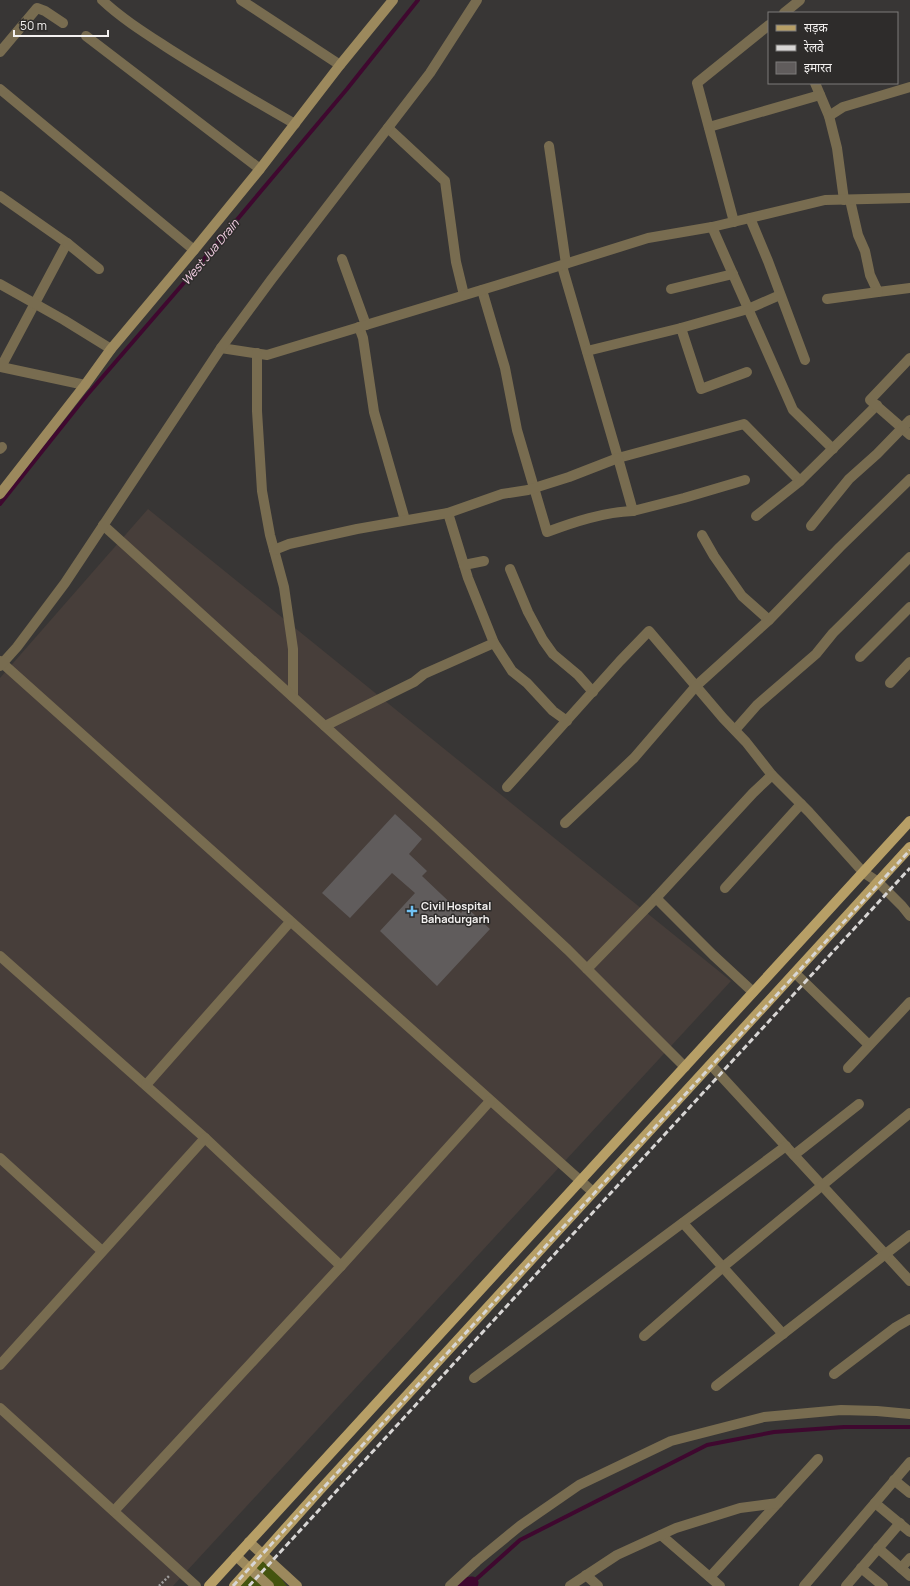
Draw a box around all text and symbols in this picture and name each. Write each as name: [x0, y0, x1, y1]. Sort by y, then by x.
scale bar: [14, 12, 108, 38]
legend: [768, 12, 898, 84]
text: 50 m: [20, 17, 47, 34]
text: सड़क: [804, 19, 829, 36]
text: रेलवे: [804, 39, 824, 56]
text: इमारत: [804, 59, 833, 76]
water label: West Jua Drain: [177, 215, 243, 289]
place label: Civil Hospital Bahadurgarh: [421, 898, 491, 926]
marker: Civil Hospital Bahadurgarh: [406, 905, 418, 917]

